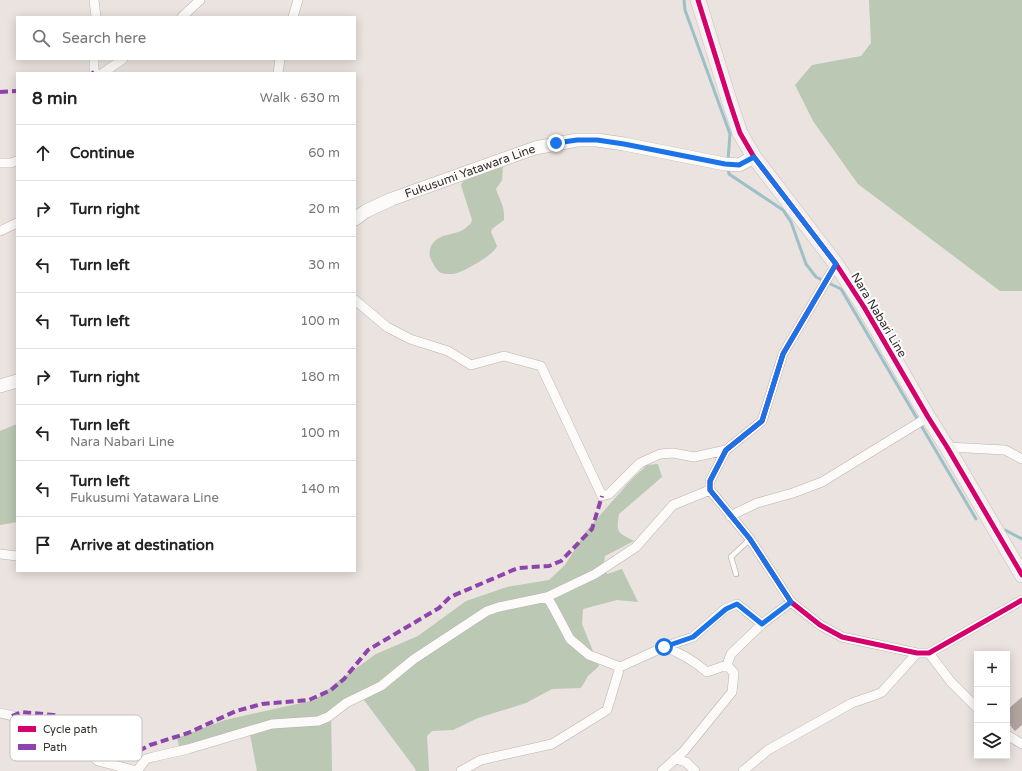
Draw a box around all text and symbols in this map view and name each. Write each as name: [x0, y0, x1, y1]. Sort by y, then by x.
search box: [16, 16, 356, 60]
icon: search: [30, 27, 52, 49]
text: Search here: [62, 29, 146, 47]
text: 8 min: [32, 88, 77, 109]
text: Walk · 630 m: [260, 90, 340, 106]
route end: [547, 134, 565, 152]
street label: Fukusumi Yatawara Line: [403, 141, 537, 201]
icon: ahead: [32, 142, 54, 164]
text: Continue: [70, 144, 134, 162]
text: 60 m: [308, 145, 340, 161]
icon: right: [32, 198, 54, 220]
text: Turn right: [70, 200, 140, 218]
text: 20 m: [308, 201, 340, 217]
icon: left: [32, 254, 54, 276]
text: Turn left: [70, 256, 130, 274]
text: 30 m: [308, 257, 340, 273]
street label: Nara Nabari Line: [848, 270, 910, 360]
icon: left: [32, 310, 54, 332]
text: Turn left: [70, 312, 130, 330]
text: 100 m: [300, 313, 340, 329]
icon: right: [32, 366, 54, 388]
text: Turn right: [70, 368, 140, 386]
text: 180 m: [300, 369, 340, 385]
text: Turn left: [70, 416, 130, 434]
icon: left: [32, 422, 54, 444]
text: 100 m: [300, 425, 340, 441]
text: Nara Nabari Line: [70, 434, 174, 450]
text: Turn left: [70, 472, 130, 490]
icon: left: [32, 478, 54, 500]
text: 140 m: [300, 481, 340, 497]
text: Fukusumi Yatawara Line: [70, 490, 219, 506]
icon: arrive: [32, 534, 54, 556]
text: Arrive at destination: [70, 536, 214, 554]
route start: [655, 638, 673, 656]
map controls: [974, 651, 1010, 759]
button: +: [974, 651, 1010, 687]
button: −: [974, 687, 1010, 723]
legend: [10, 715, 142, 761]
text: Cycle path: [43, 723, 98, 736]
button: layers: [974, 723, 1010, 759]
text: Path: [43, 741, 67, 754]

